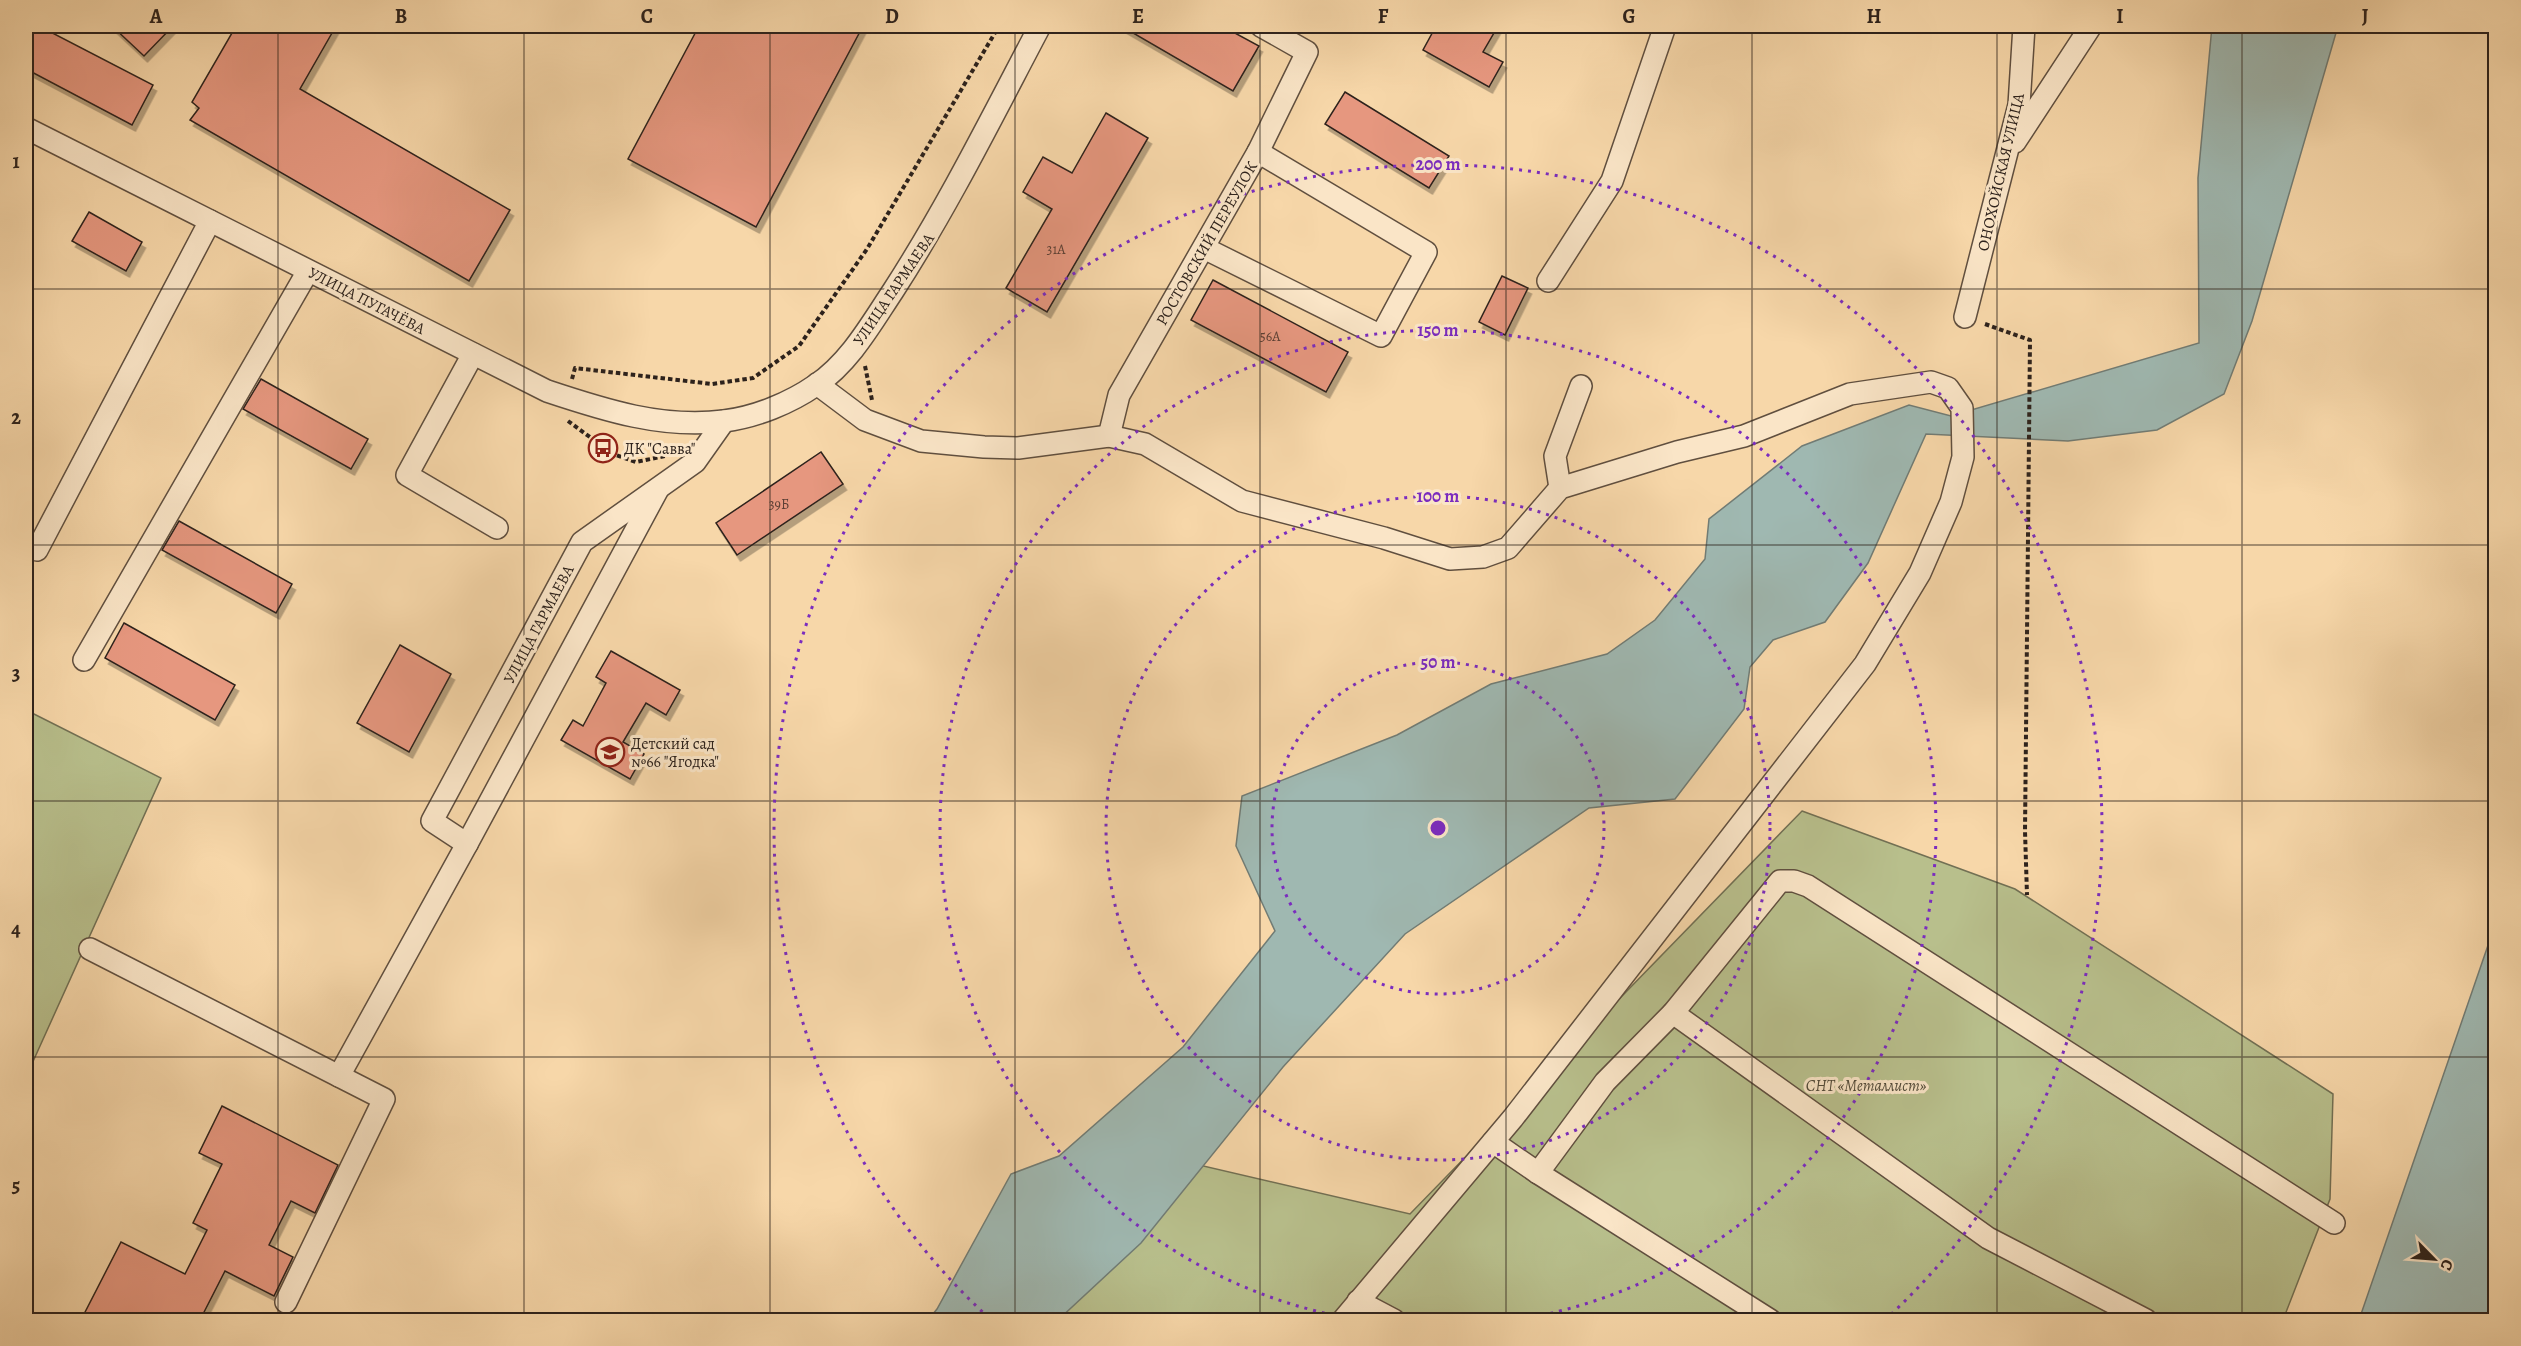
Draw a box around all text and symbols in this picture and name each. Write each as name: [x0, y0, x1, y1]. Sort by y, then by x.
text: A: [149, 3, 163, 30]
text: B: [395, 3, 407, 30]
text: C: [641, 3, 653, 30]
text: D: [885, 3, 899, 30]
text: E: [1132, 3, 1144, 30]
text: F: [1378, 3, 1389, 30]
text: G: [1622, 3, 1636, 30]
text: H: [1867, 3, 1882, 30]
text: I: [2116, 3, 2124, 30]
text: J: [2362, 3, 2369, 30]
street label: ОНОХОЙСКАЯ УЛИЦА: [1972, 91, 2030, 253]
text: 1: [12, 148, 20, 175]
text: 200 m: [1415, 152, 1461, 176]
street label: РОСТОВСКИЙ ПЕРЕУЛОК: [1151, 157, 1263, 330]
street label: УЛИЦА ГАРМАЕВА: [848, 228, 940, 350]
house number: 31А: [1047, 240, 1066, 259]
street label: УЛИЦА ПУГАЧЁВА: [304, 262, 429, 340]
text: 150 m: [1417, 318, 1459, 342]
house number: 56А: [1260, 327, 1281, 346]
text: 2: [11, 404, 21, 431]
bus stop icon: ДК "Савва": [587, 432, 619, 464]
place label: ДК "Савва": [624, 438, 696, 460]
text: 100 m: [1417, 484, 1459, 508]
house number: 39Б: [769, 495, 789, 514]
street label: УЛИЦА ГАРМАЕВА: [498, 561, 580, 688]
text: 50 m: [1421, 650, 1455, 674]
text: 3: [12, 660, 20, 687]
place label: Детский сад №66 "Ягодка": [631, 733, 719, 773]
school or university icon: Детский сад №66 "Ягодка": [594, 736, 626, 768]
centre of rings: [1428, 818, 1448, 838]
text: 4: [11, 916, 21, 943]
park label: СНТ «Металлист»: [1806, 1075, 1927, 1097]
text: 5: [12, 1172, 20, 1199]
north arrow: [2404, 1229, 2464, 1289]
text: С: [2435, 1256, 2459, 1274]

